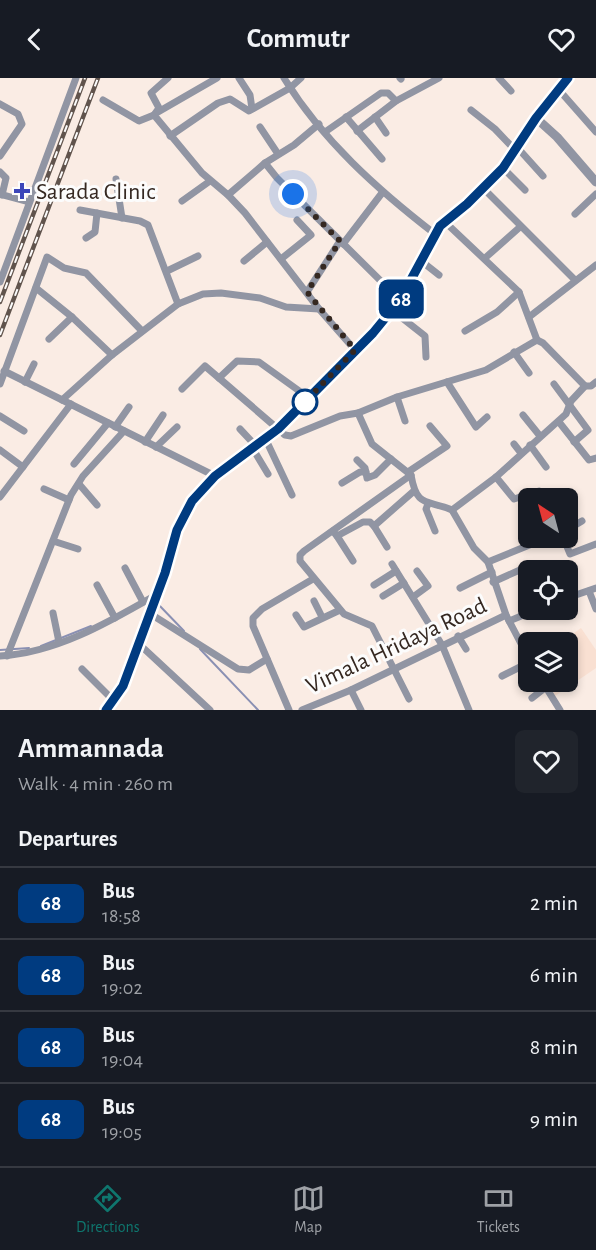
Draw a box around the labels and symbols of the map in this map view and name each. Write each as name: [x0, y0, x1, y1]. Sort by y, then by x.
your location: [278, 179, 308, 209]
place label: Sarada Clinic: [36, 180, 155, 204]
marker: Sarada Clinic: [13, 182, 31, 200]
line badge: 68: [374, 280, 428, 318]
unlabelled marker: [292, 389, 318, 415]
north arrow: [518, 488, 578, 548]
street label: Vimala Hridaya Road: [302, 594, 490, 698]

